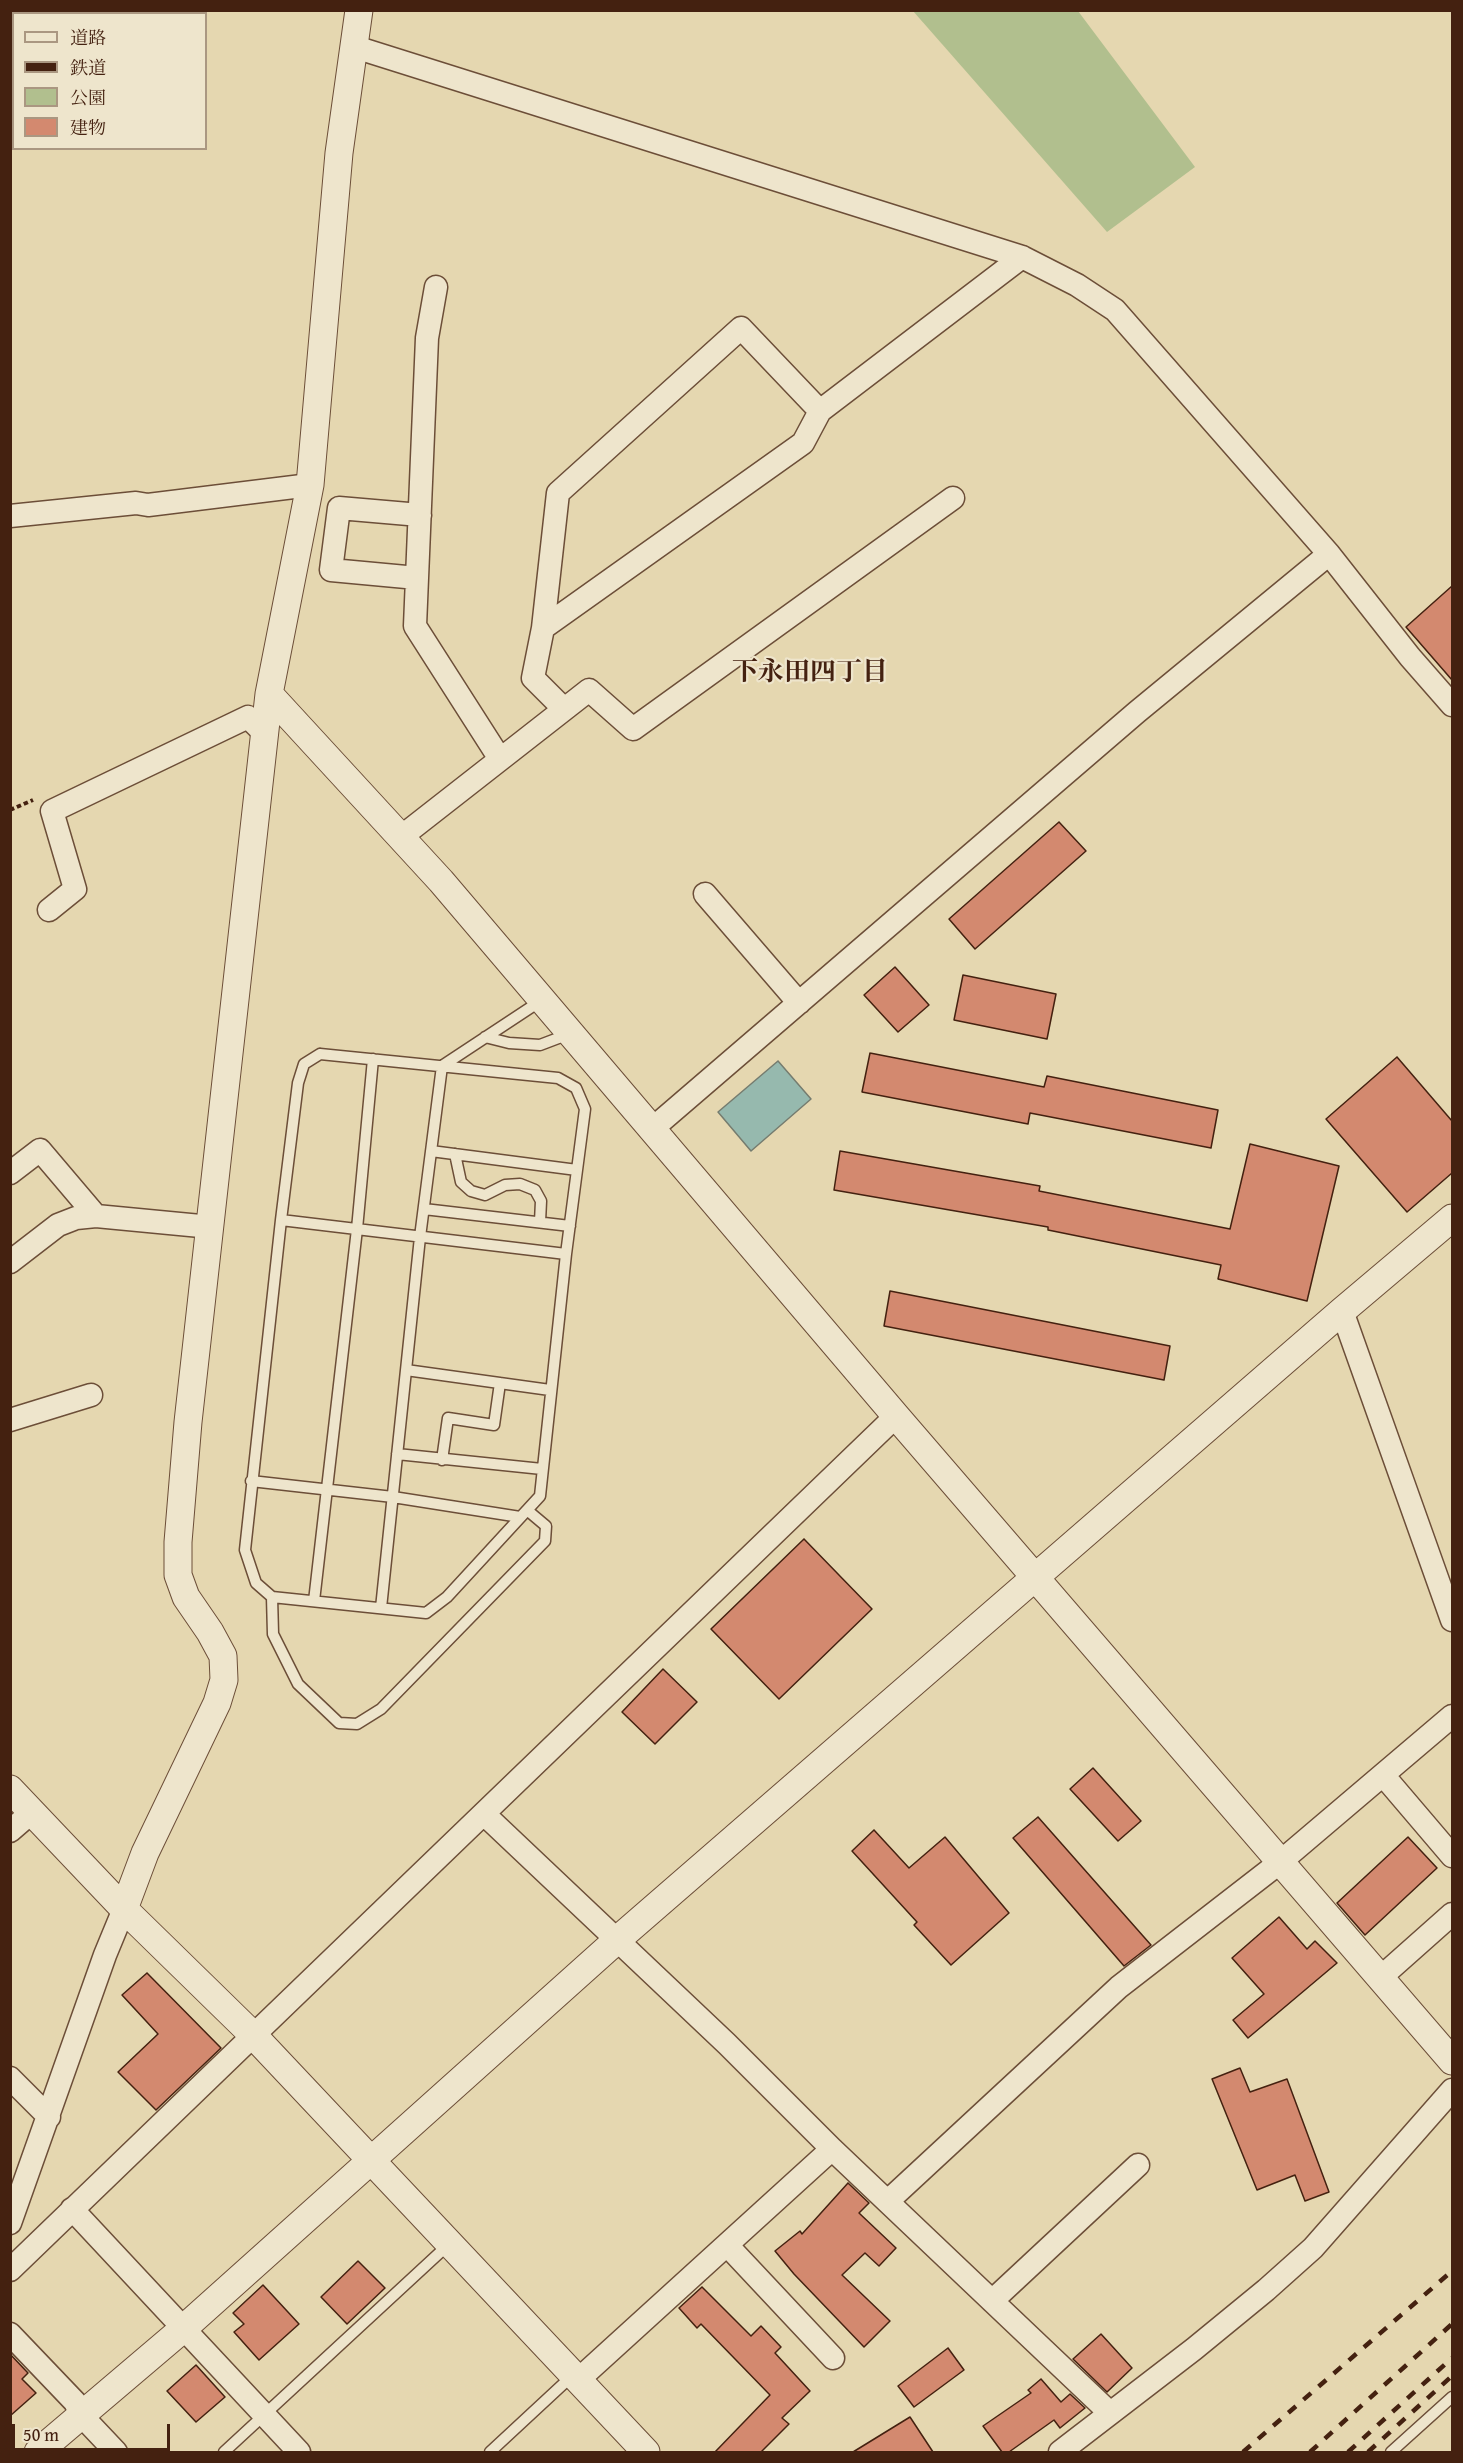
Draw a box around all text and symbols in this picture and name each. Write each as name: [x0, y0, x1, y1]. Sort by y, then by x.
legend: [12, 12, 207, 150]
text: 道路: [70, 24, 106, 51]
text: 鉄道: [70, 54, 106, 81]
text: 公園: [70, 84, 106, 111]
text: 建物: [70, 114, 106, 141]
district label: 下永田四丁目: [732, 657, 888, 689]
scale bar: [15, 2412, 172, 2450]
text: 50 m: [23, 2421, 59, 2448]

